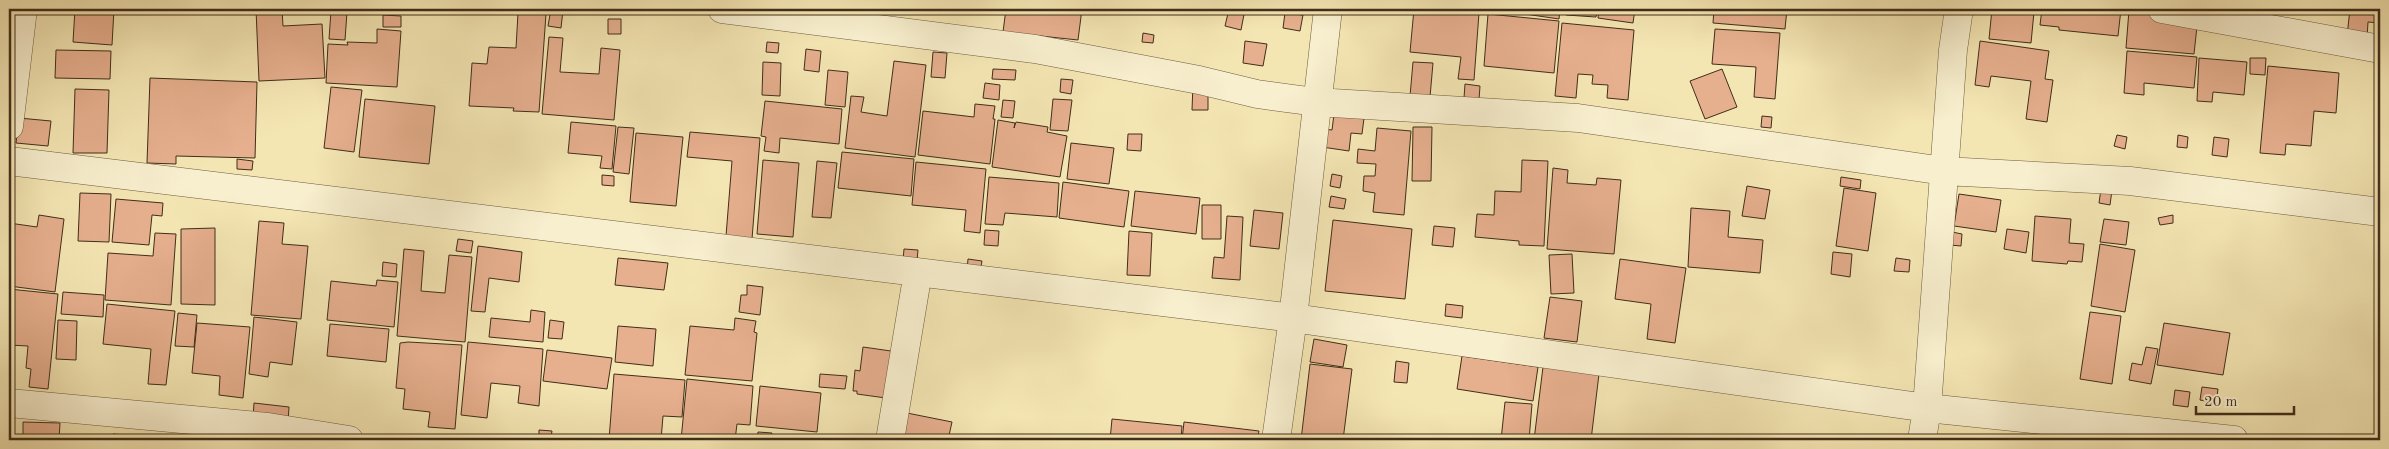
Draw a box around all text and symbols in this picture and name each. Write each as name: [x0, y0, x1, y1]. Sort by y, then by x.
scale bar: [2196, 384, 2294, 416]
text: 20 m: [2204, 395, 2238, 410]

